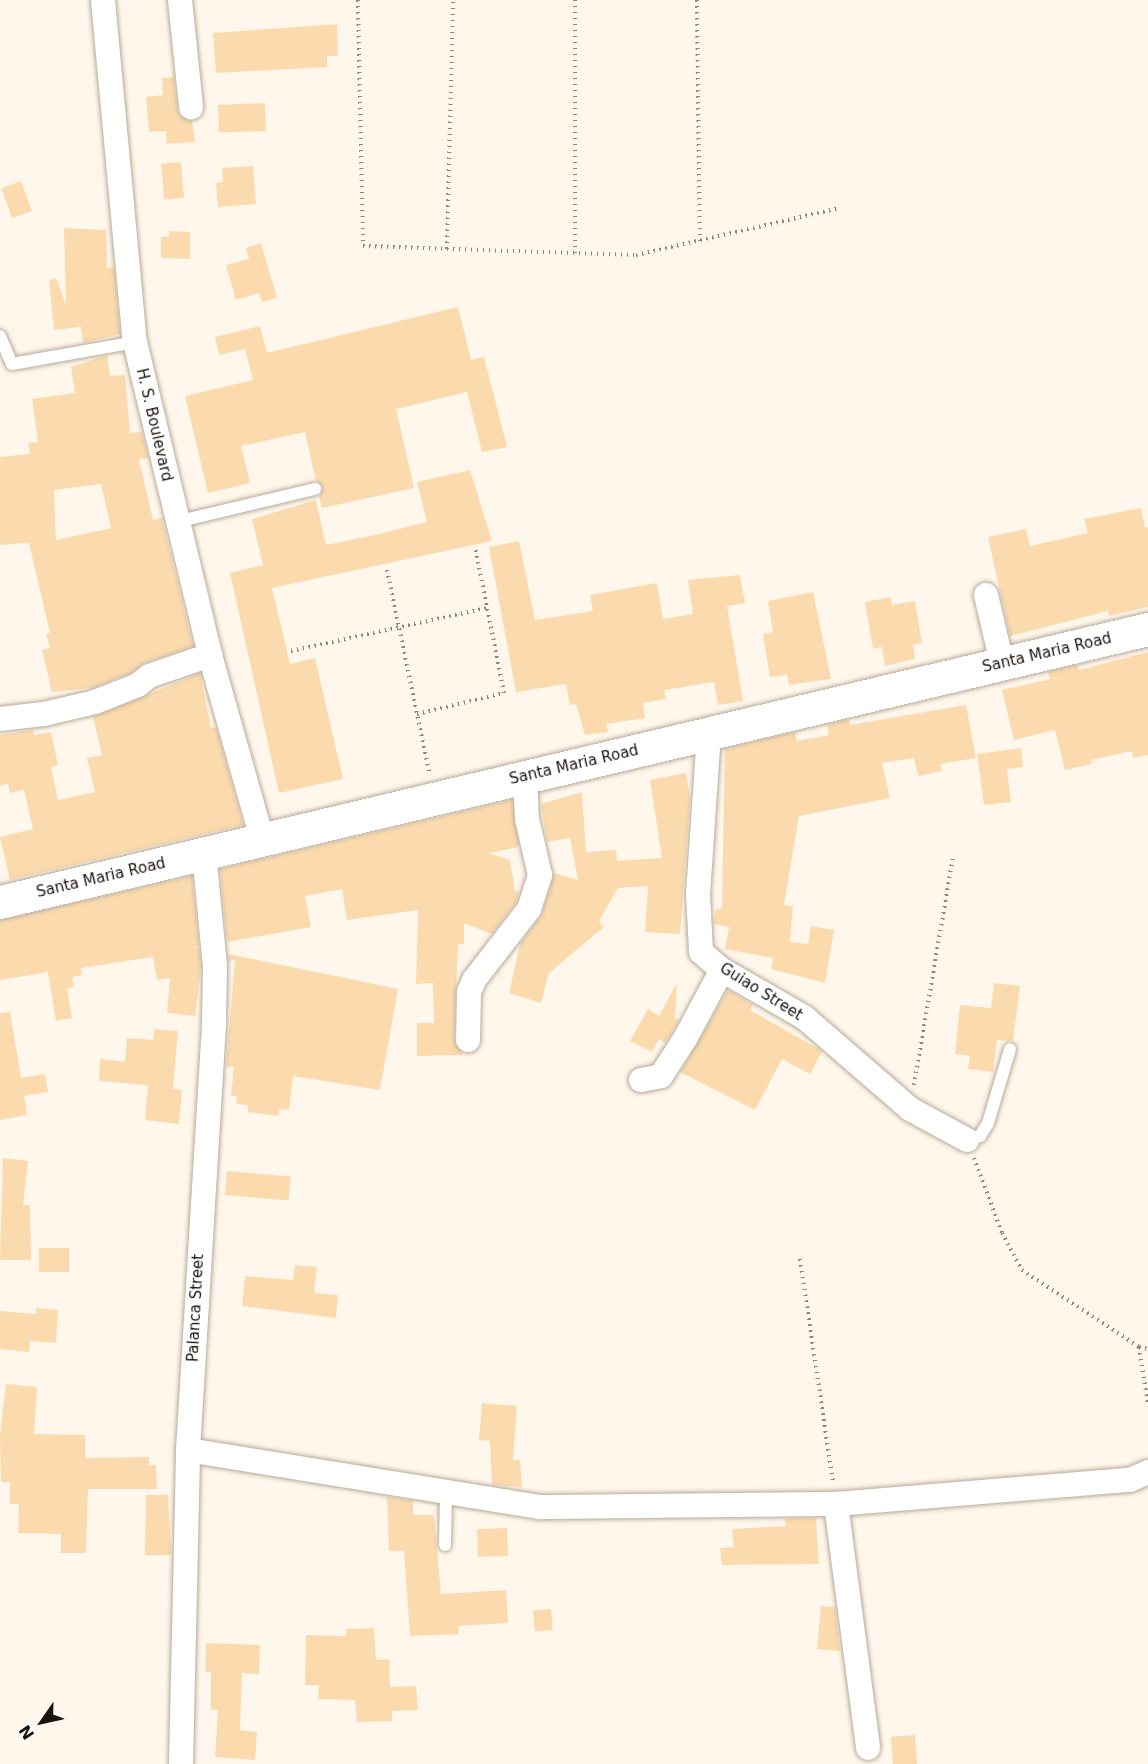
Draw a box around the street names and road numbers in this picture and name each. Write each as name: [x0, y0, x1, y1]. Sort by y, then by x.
street label: H. S. Boulevard: [132, 367, 176, 483]
street label: Santa Maria Road: [981, 629, 1113, 677]
street label: Santa Maria Road: [508, 741, 640, 789]
street label: Santa Maria Road: [35, 854, 167, 902]
street label: Guiao Street: [716, 959, 806, 1025]
street label: Palanca Street: [184, 1253, 208, 1363]

